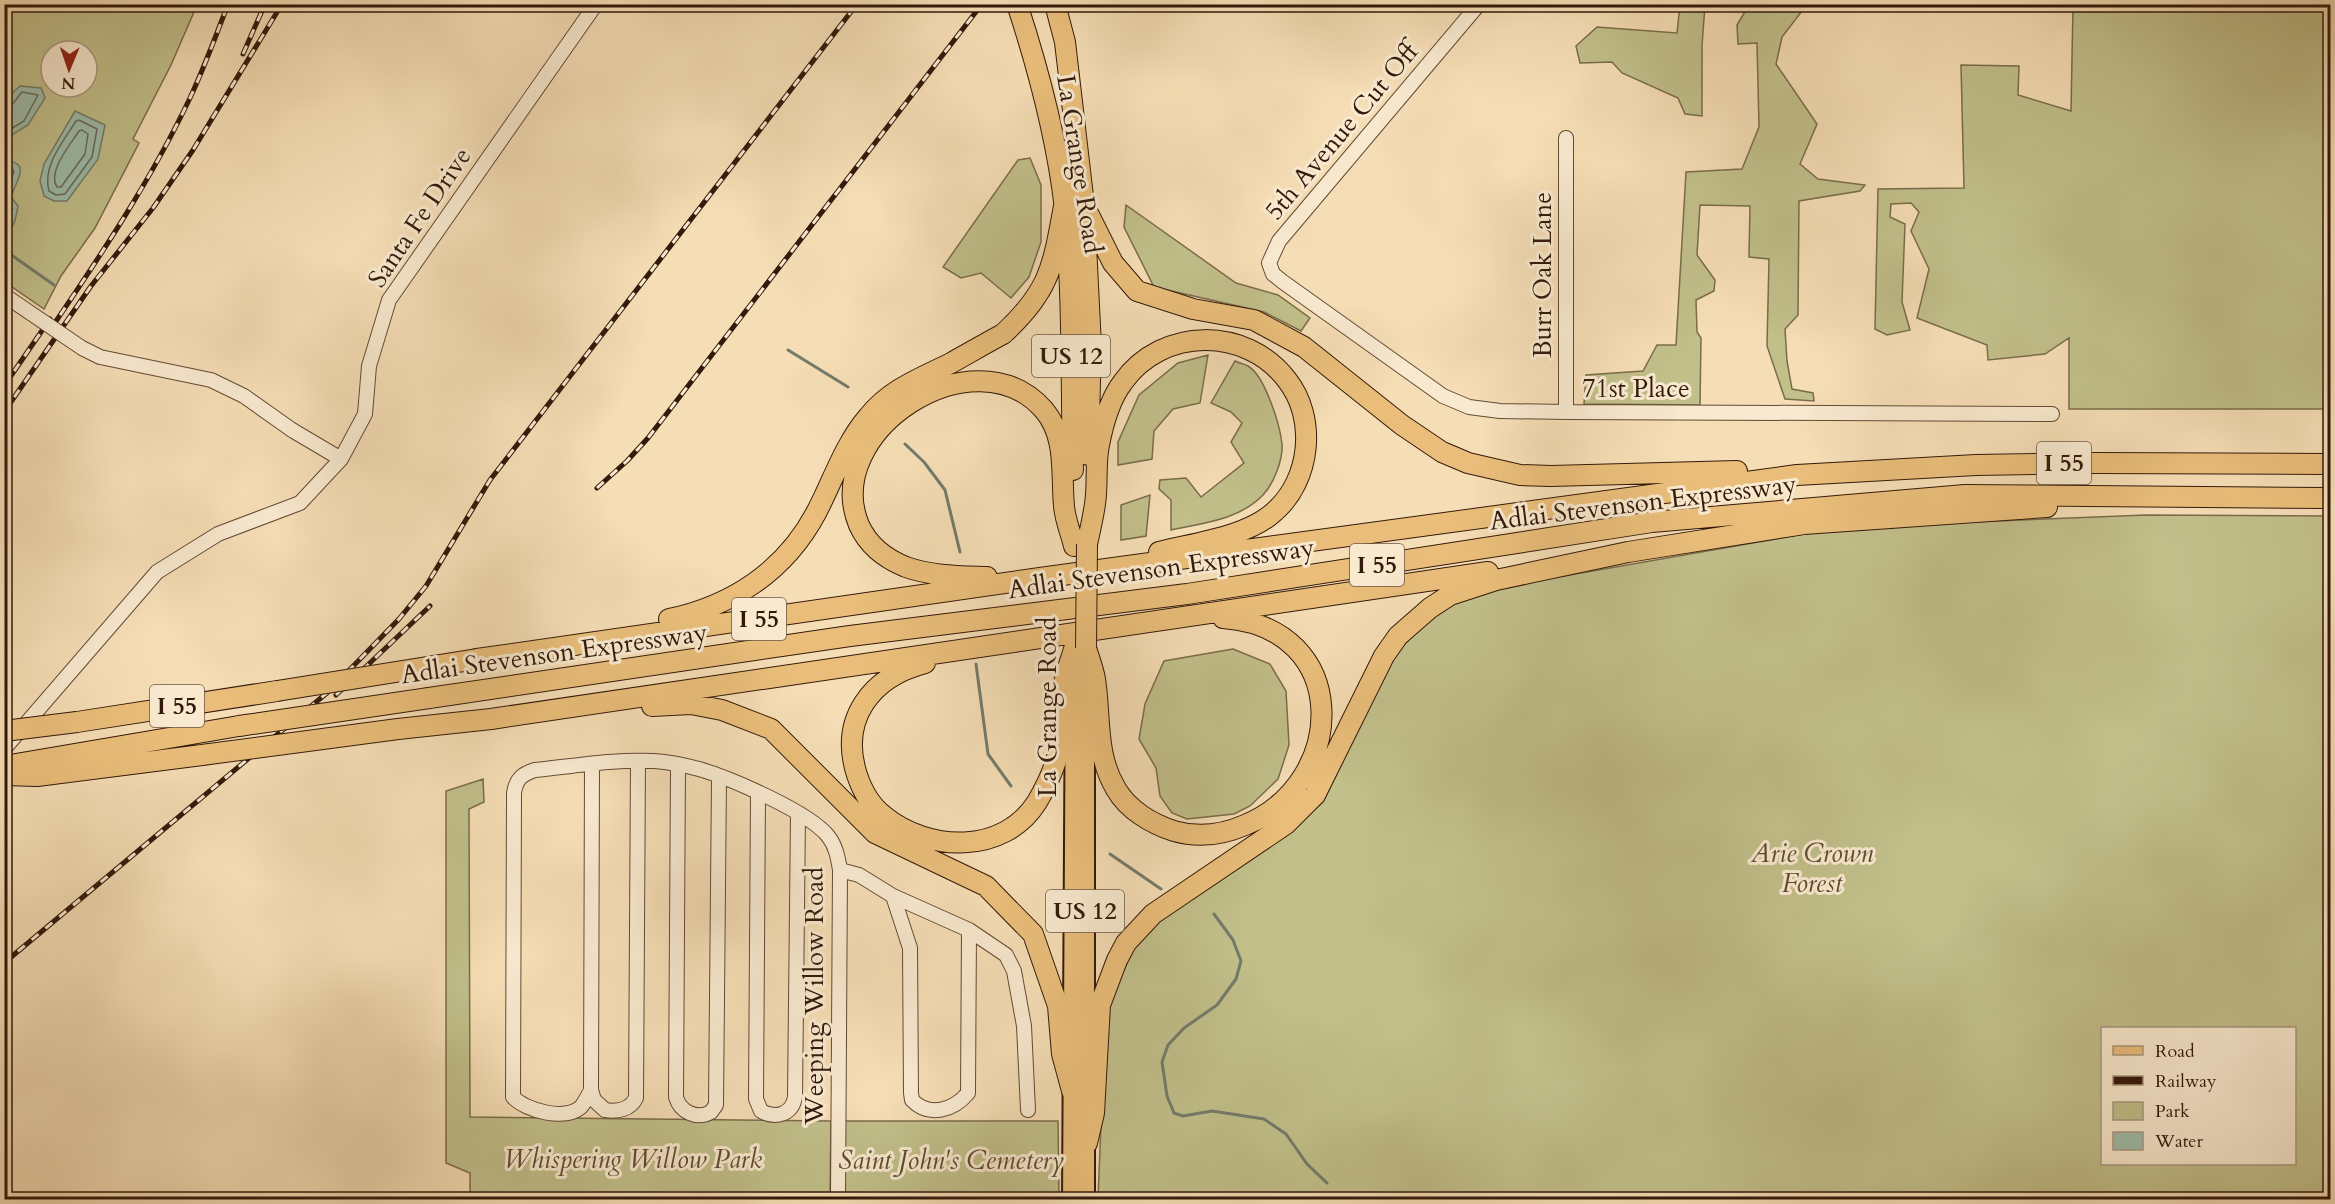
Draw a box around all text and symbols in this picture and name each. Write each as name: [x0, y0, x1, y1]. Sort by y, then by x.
street label: 5th Avenue Cut Off: [1257, 32, 1429, 227]
north arrow: [39, 39, 99, 99]
text: N: [61, 72, 76, 94]
street label: La Grange Road: [1048, 72, 1111, 256]
street label: Santa Fe Drive: [360, 140, 479, 294]
street label: Burr Oak Lane: [1525, 192, 1560, 358]
road number: US 12: [1032, 335, 1110, 377]
street label: 71st Place: [1582, 371, 1690, 406]
road number: I 55: [2037, 442, 2091, 484]
street label: Adlai Stevenson Expressway: [1488, 466, 1799, 539]
street label: Adlai Stevenson Expressway: [1006, 530, 1317, 607]
road number: I 55: [1350, 544, 1404, 586]
road number: I 55: [732, 598, 786, 640]
street label: Adlai Stevenson Expressway: [399, 615, 710, 692]
street label: La Grange Road: [1030, 617, 1065, 797]
road number: I 55: [150, 685, 204, 727]
park label: Arie Crown Forest: [1750, 836, 1873, 901]
street label: Weeping Willow Road: [797, 867, 832, 1126]
road number: US 12: [1046, 890, 1124, 932]
legend: [2101, 1027, 2296, 1165]
text: Road: [2155, 1039, 2195, 1064]
text: Railway: [2155, 1069, 2217, 1094]
text: Park: [2155, 1099, 2190, 1124]
text: Water: [2154, 1129, 2204, 1154]
park label: Whispering Willow Park: [504, 1142, 762, 1177]
park label: Saint John's Cemetery: [838, 1143, 1064, 1178]

